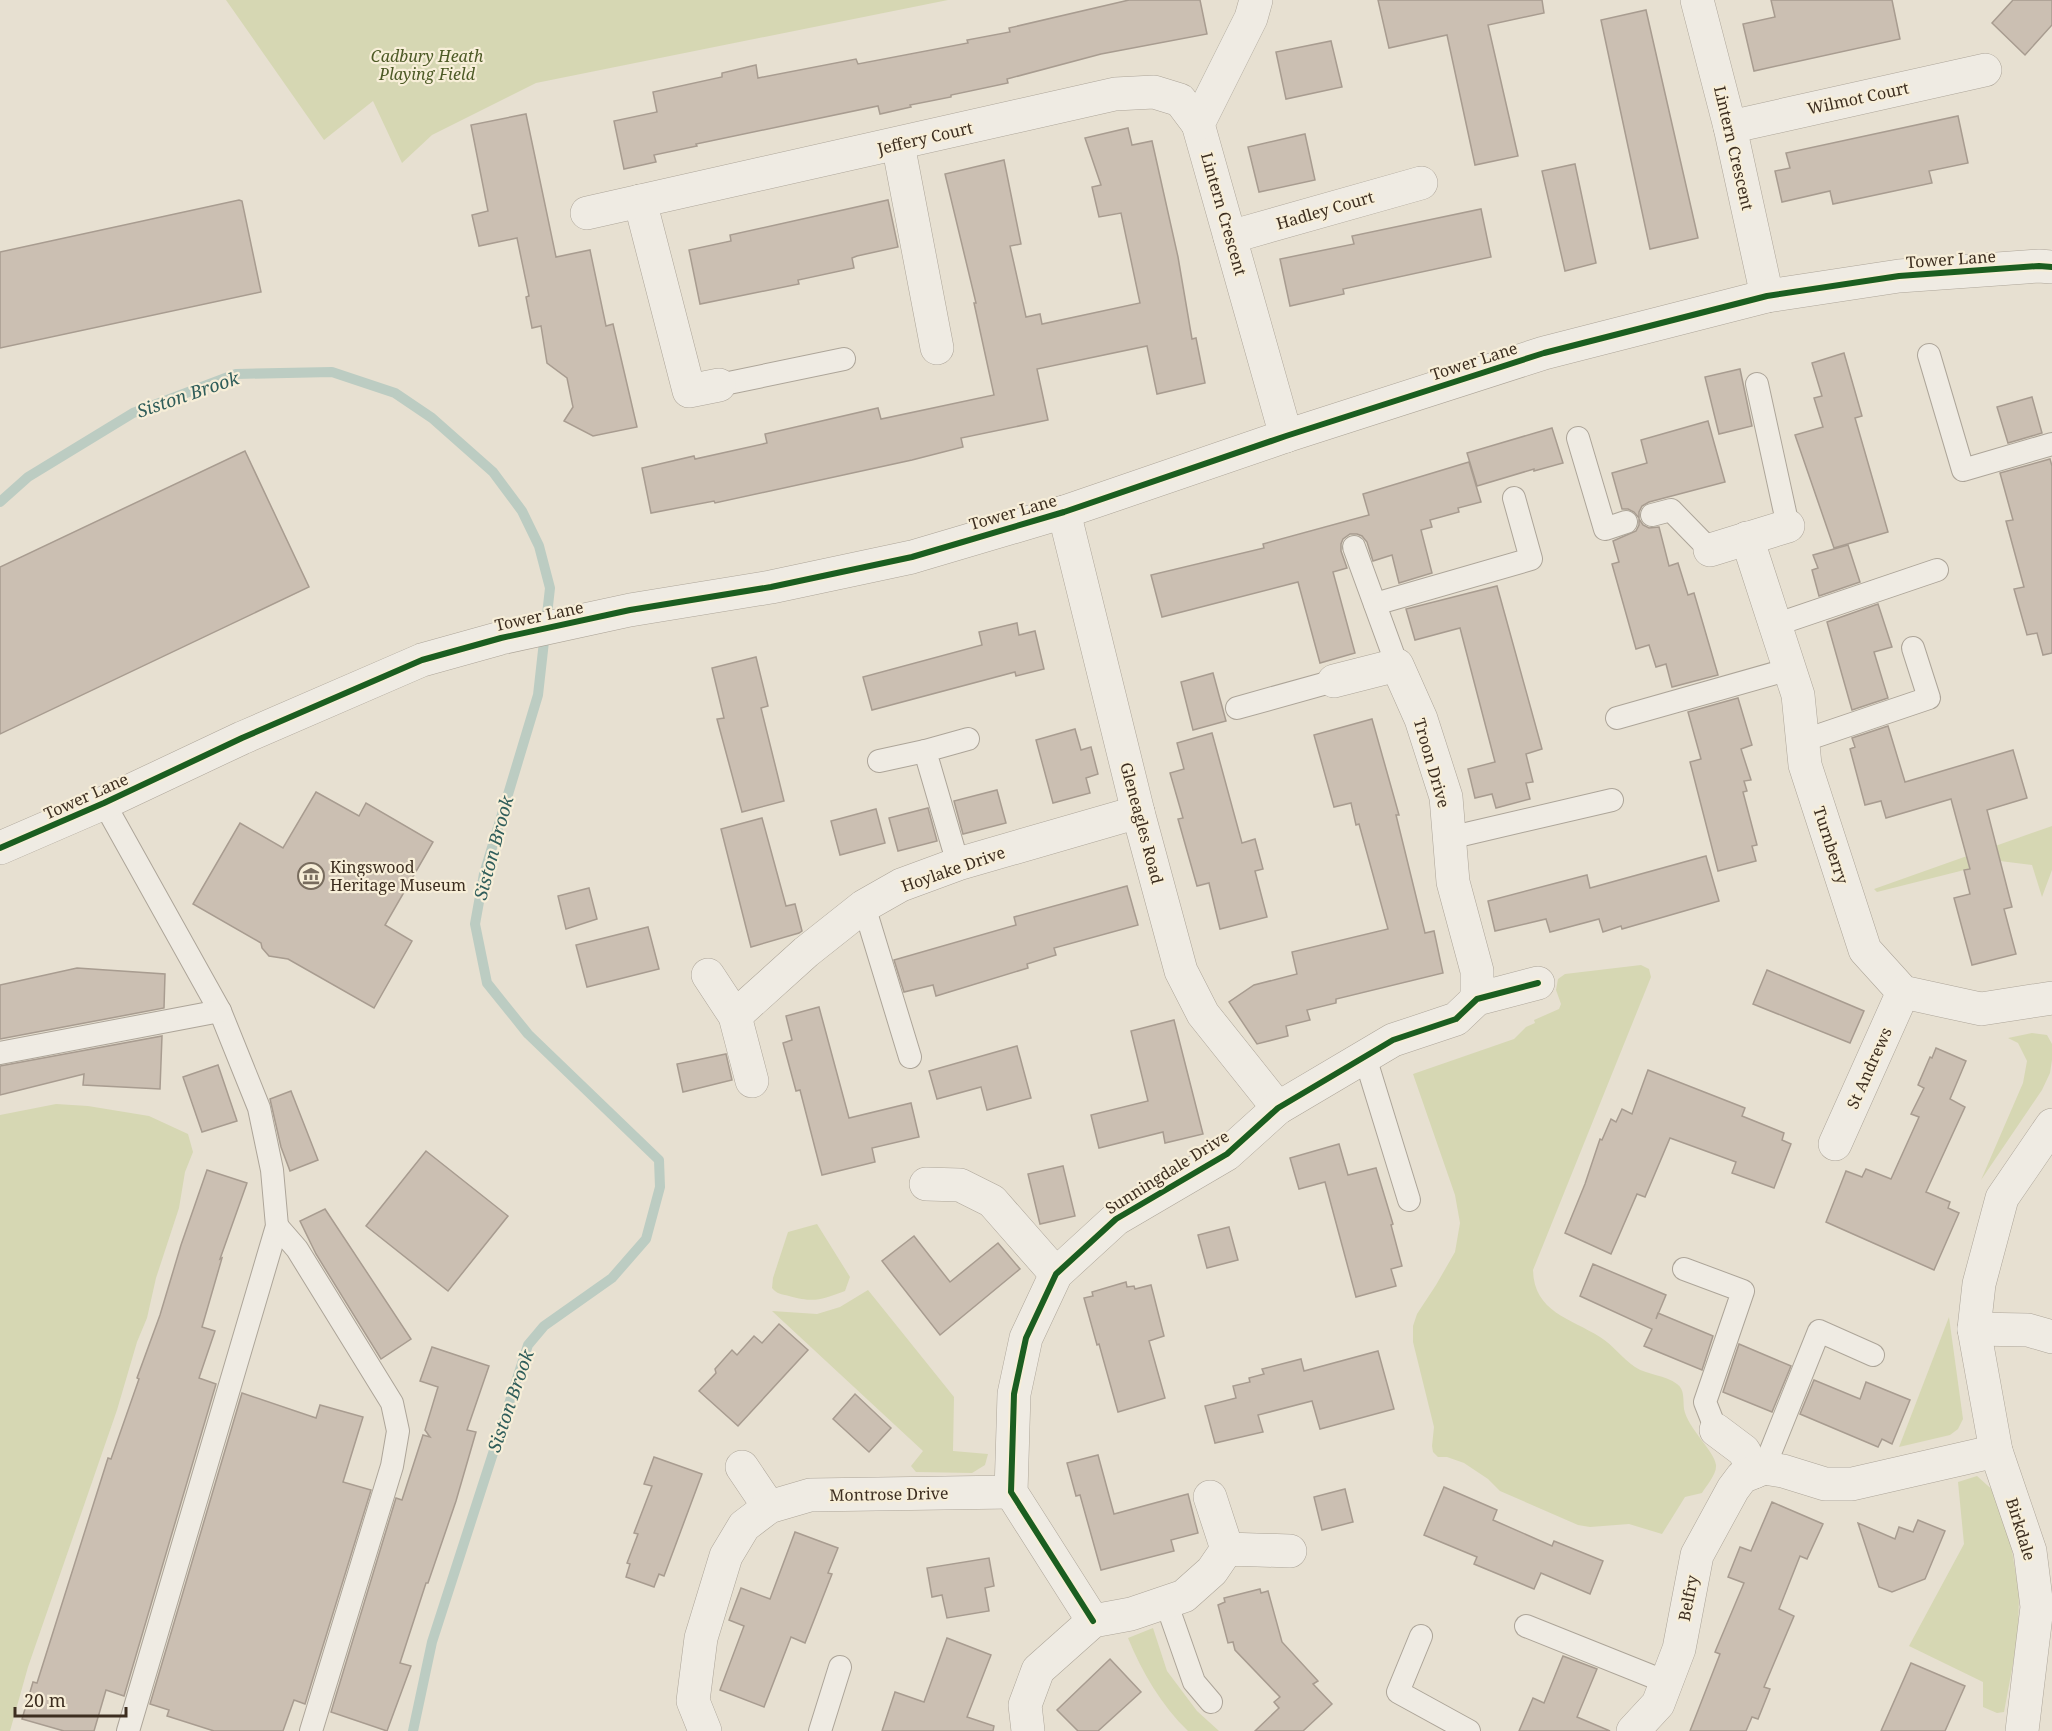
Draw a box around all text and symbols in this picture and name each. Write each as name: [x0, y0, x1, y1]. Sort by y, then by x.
park label: Cadbury Heath Playing Field: [371, 45, 484, 85]
street label: Wilmot Court: [1805, 76, 1911, 120]
street label: Lintern Crescent: [1709, 84, 1759, 213]
street label: Jeffery Court: [874, 116, 975, 160]
street label: Lintern Crescent: [1196, 150, 1252, 278]
street label: Hadley Court: [1274, 185, 1377, 234]
street label: Tower Lane: [1905, 245, 1997, 273]
street label: Tower Lane: [1428, 337, 1520, 385]
water label: Siston Brook: [133, 365, 243, 423]
street label: Tower Lane: [967, 489, 1059, 535]
street label: Tower Lane: [493, 596, 585, 636]
street label: Troon Drive: [1409, 716, 1455, 810]
street label: Gleneagles Road: [1115, 760, 1169, 886]
street label: Tower Lane: [40, 768, 132, 824]
water label: Siston Brook: [468, 792, 519, 902]
street label: Turnberry: [1808, 803, 1854, 888]
street label: Hoylake Drive: [898, 841, 1008, 897]
place label: Kingswood Heritage Museum: [330, 856, 466, 896]
museum icon: Kingswood Heritage Museum: [296, 861, 326, 891]
street label: St Andrews: [1841, 1024, 1897, 1112]
street label: Sunningdale Drive: [1101, 1125, 1233, 1219]
water label: Siston Brook: [481, 1346, 539, 1455]
street label: Montrose Drive: [829, 1482, 949, 1506]
street label: Birkdale: [2001, 1495, 2041, 1563]
street label: Belfry: [1673, 1572, 1703, 1623]
scale bar: [15, 1680, 126, 1718]
text: 20 m: [24, 1688, 66, 1712]

